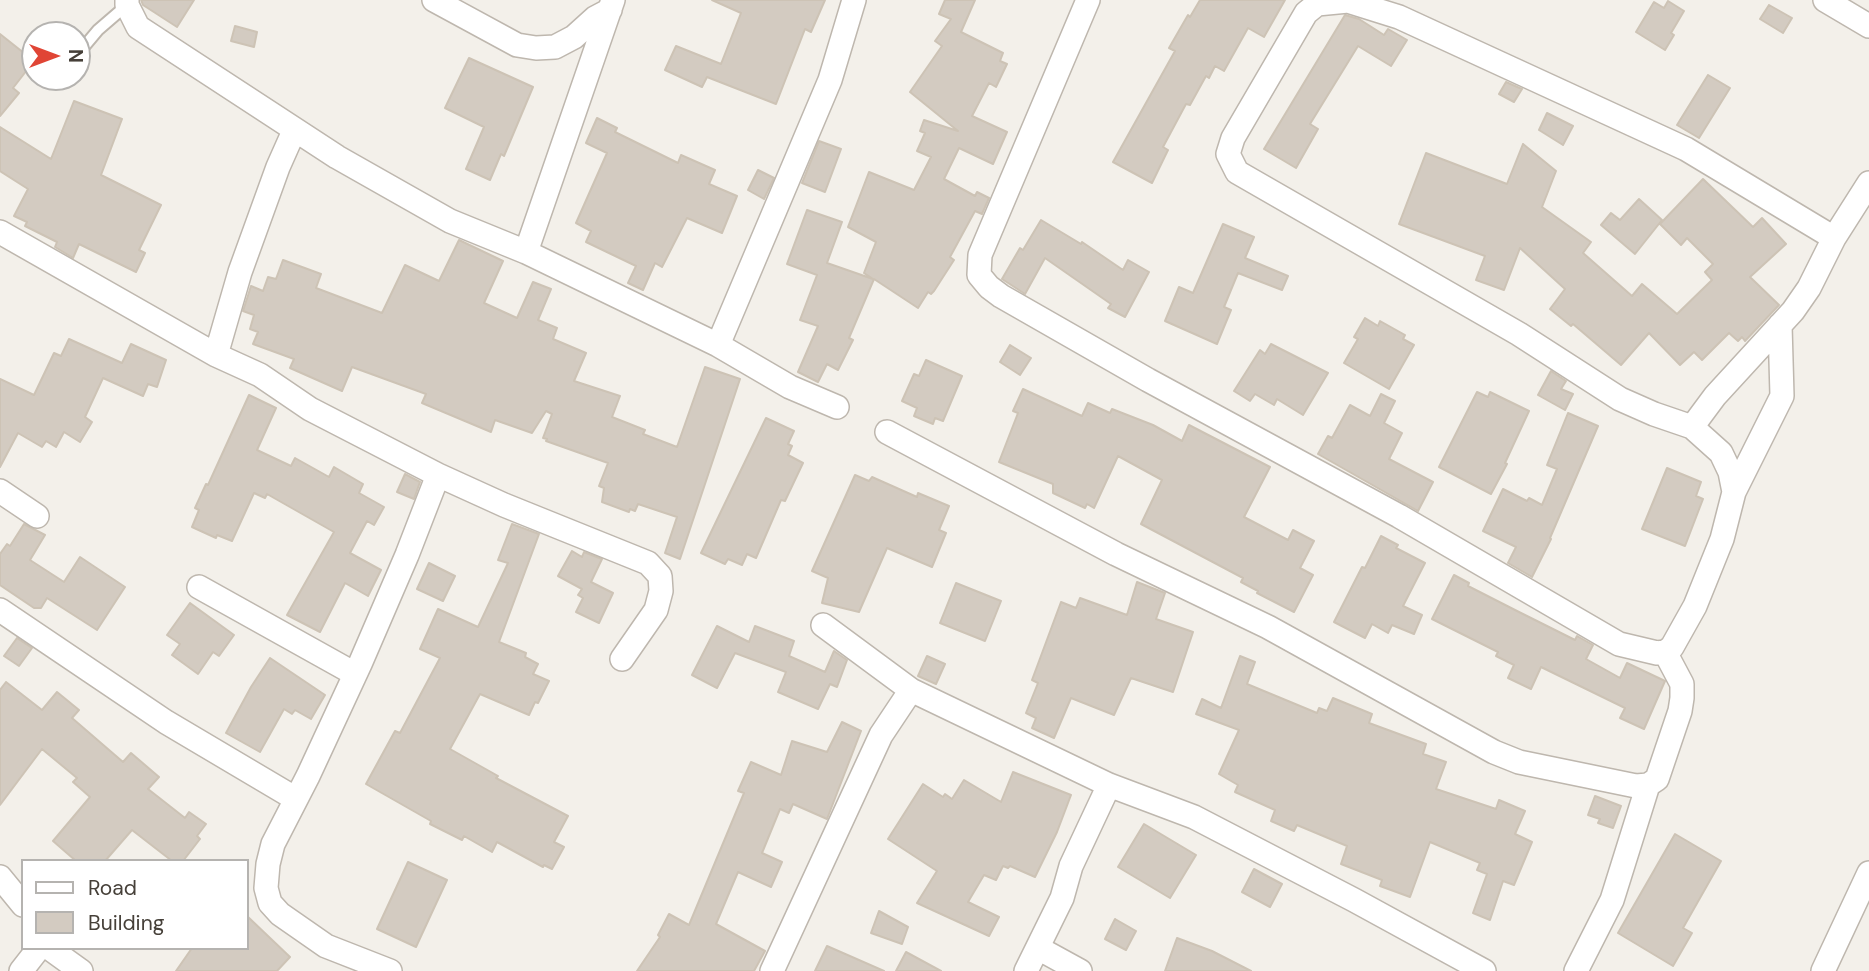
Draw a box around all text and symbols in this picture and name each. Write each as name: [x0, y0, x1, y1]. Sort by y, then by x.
north arrow: [21, 21, 91, 91]
text: N: [63, 49, 88, 63]
legend: [21, 859, 248, 950]
text: Road: [88, 874, 137, 902]
text: Building: [88, 909, 164, 937]

